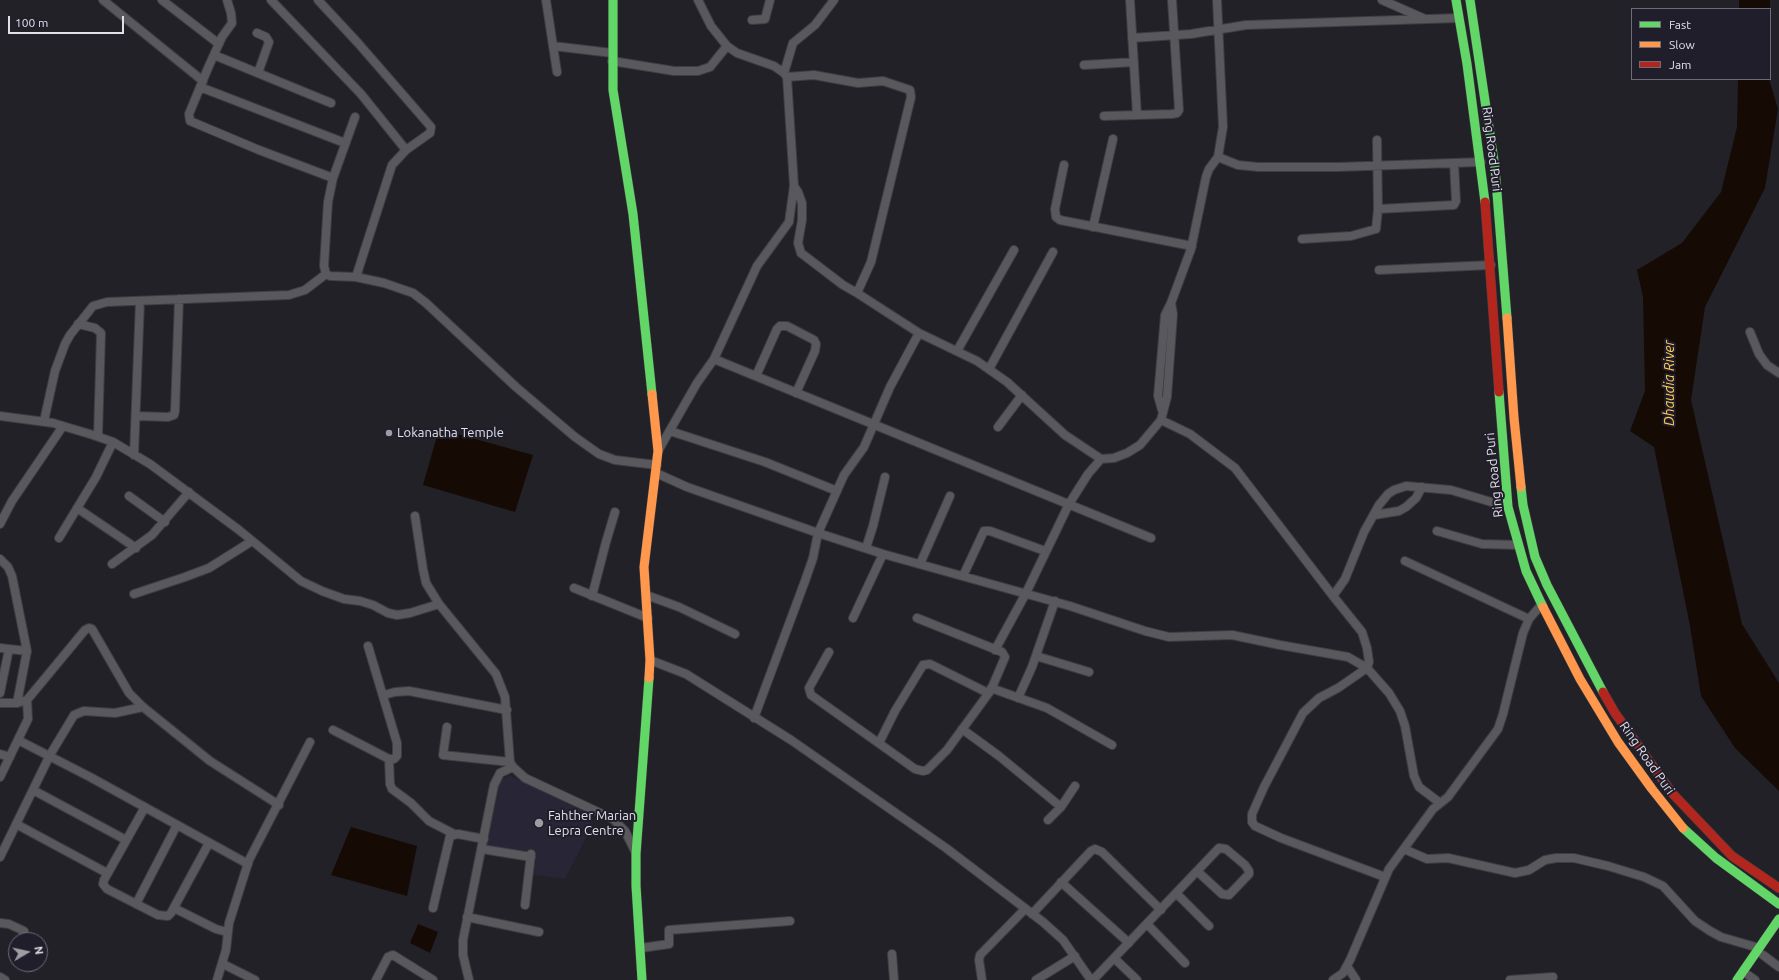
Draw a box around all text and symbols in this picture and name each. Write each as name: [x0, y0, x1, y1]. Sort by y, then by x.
scale bar: [10, 8, 126, 34]
legend: [1631, 8, 1771, 80]
text: 100 m: [15, 16, 48, 29]
text: Fast: [1669, 18, 1691, 31]
text: Slow: [1669, 38, 1695, 51]
text: Jam: [1669, 58, 1691, 71]
street label: Ring Road Puri: [1479, 106, 1505, 192]
water label: Dhaudia River: [1661, 340, 1677, 426]
place label: Lokanatha Temple: [397, 425, 504, 441]
marker: Lokanatha Temple: [384, 428, 394, 438]
street label: Ring Road Puri: [1482, 432, 1506, 518]
street label: Ring Road Puri: [1616, 719, 1678, 797]
place label: Fahther Marian Lepra Centre: [548, 808, 636, 839]
marker: Fahther Marian Lepra Centre: [533, 817, 545, 829]
north arrow: [8, 932, 48, 972]
text: N: [32, 945, 45, 955]

